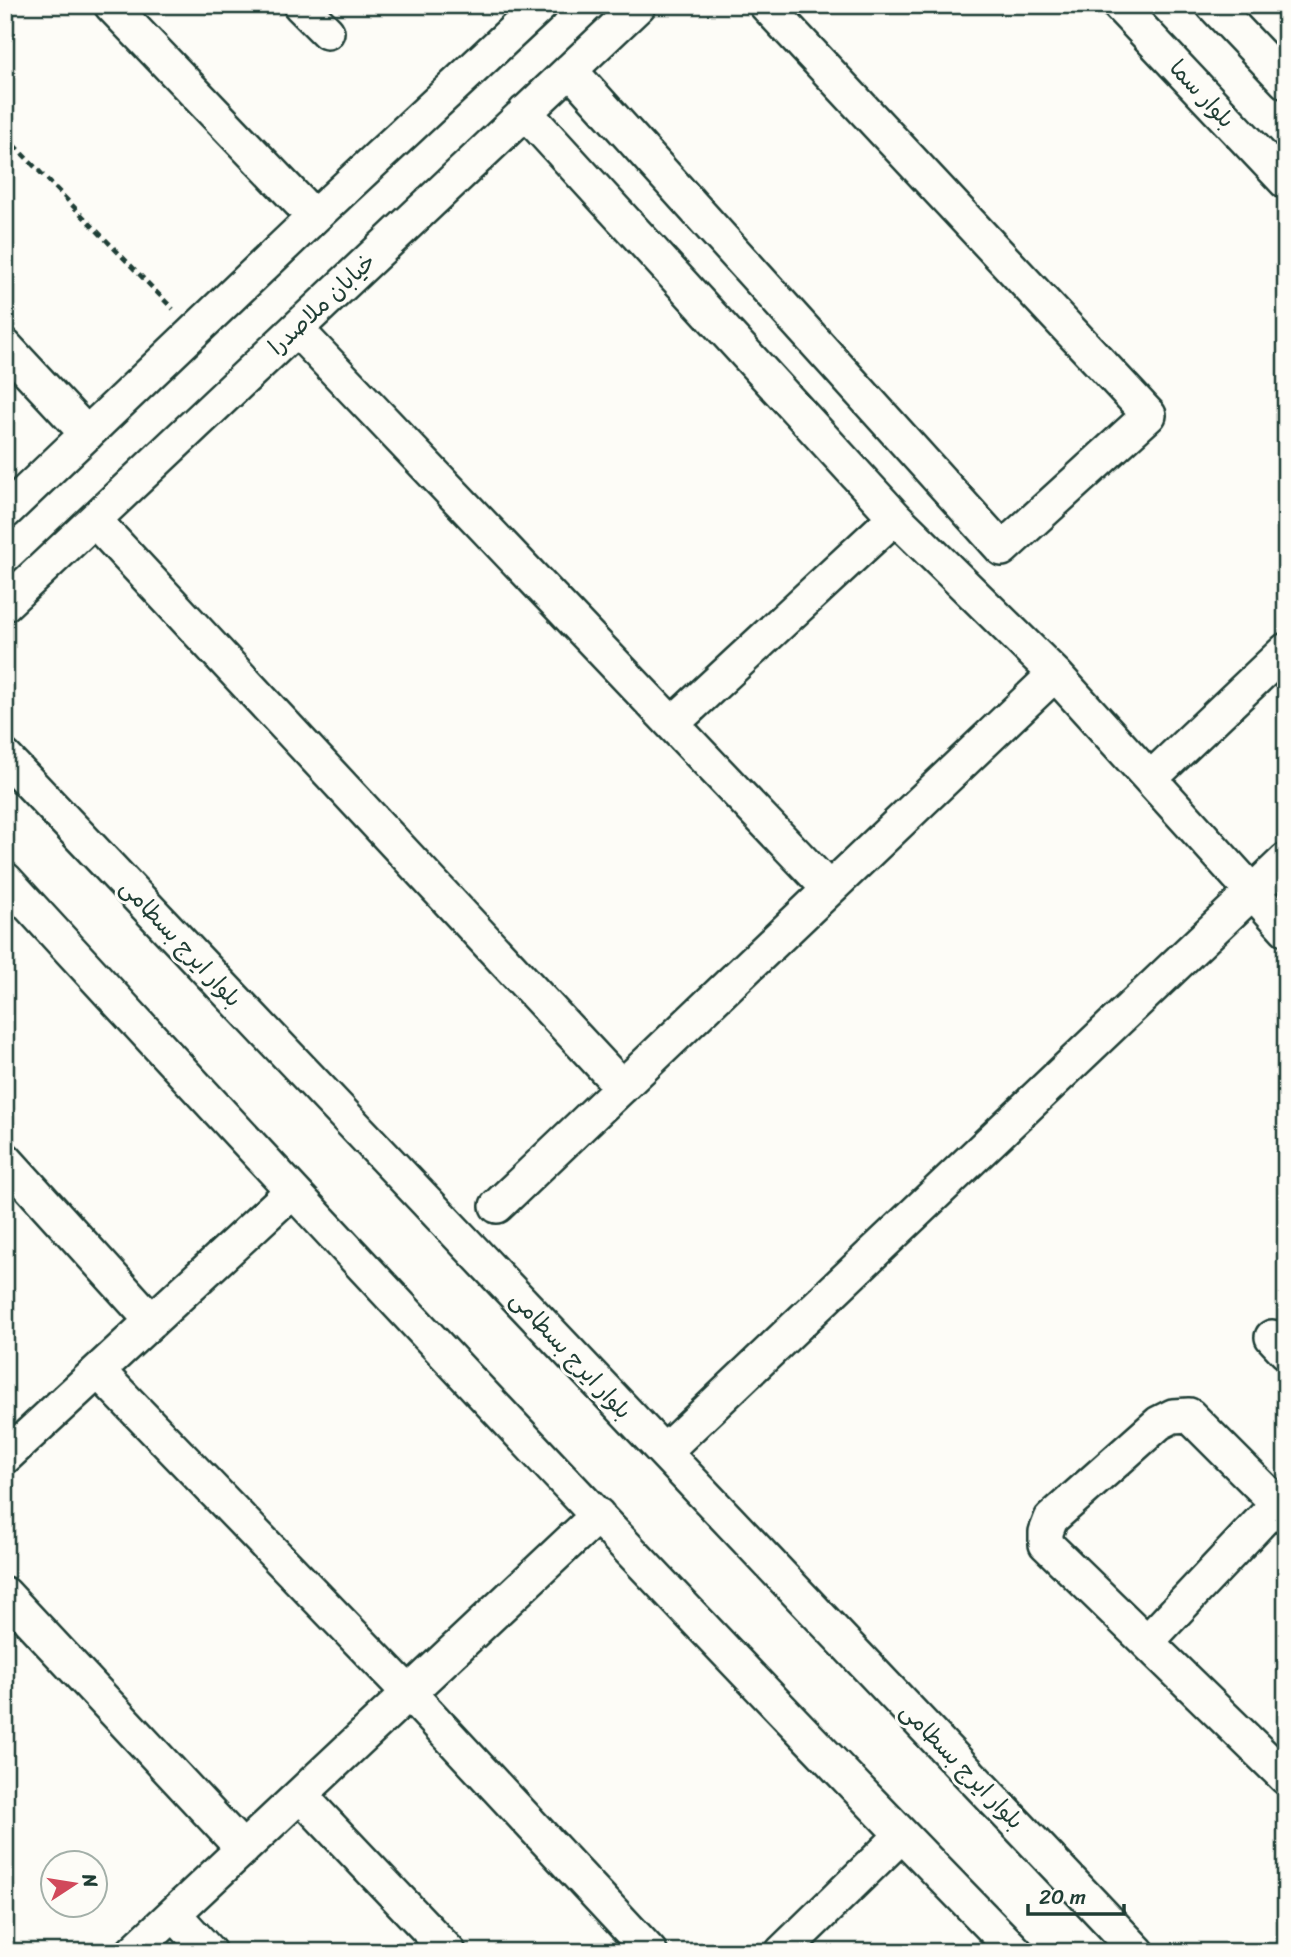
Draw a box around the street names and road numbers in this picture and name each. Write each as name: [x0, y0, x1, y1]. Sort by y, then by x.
street label: بلوار سما: [1159, 50, 1245, 138]
street label: خیابان ملاصدرا: [258, 242, 386, 366]
street label: بلوار ایرج بسطامی: [110, 869, 252, 1017]
street label: بلوار ایرج بسطامی: [500, 1281, 642, 1429]
street label: بلوار ایرج بسطامی: [890, 1692, 1034, 1840]

